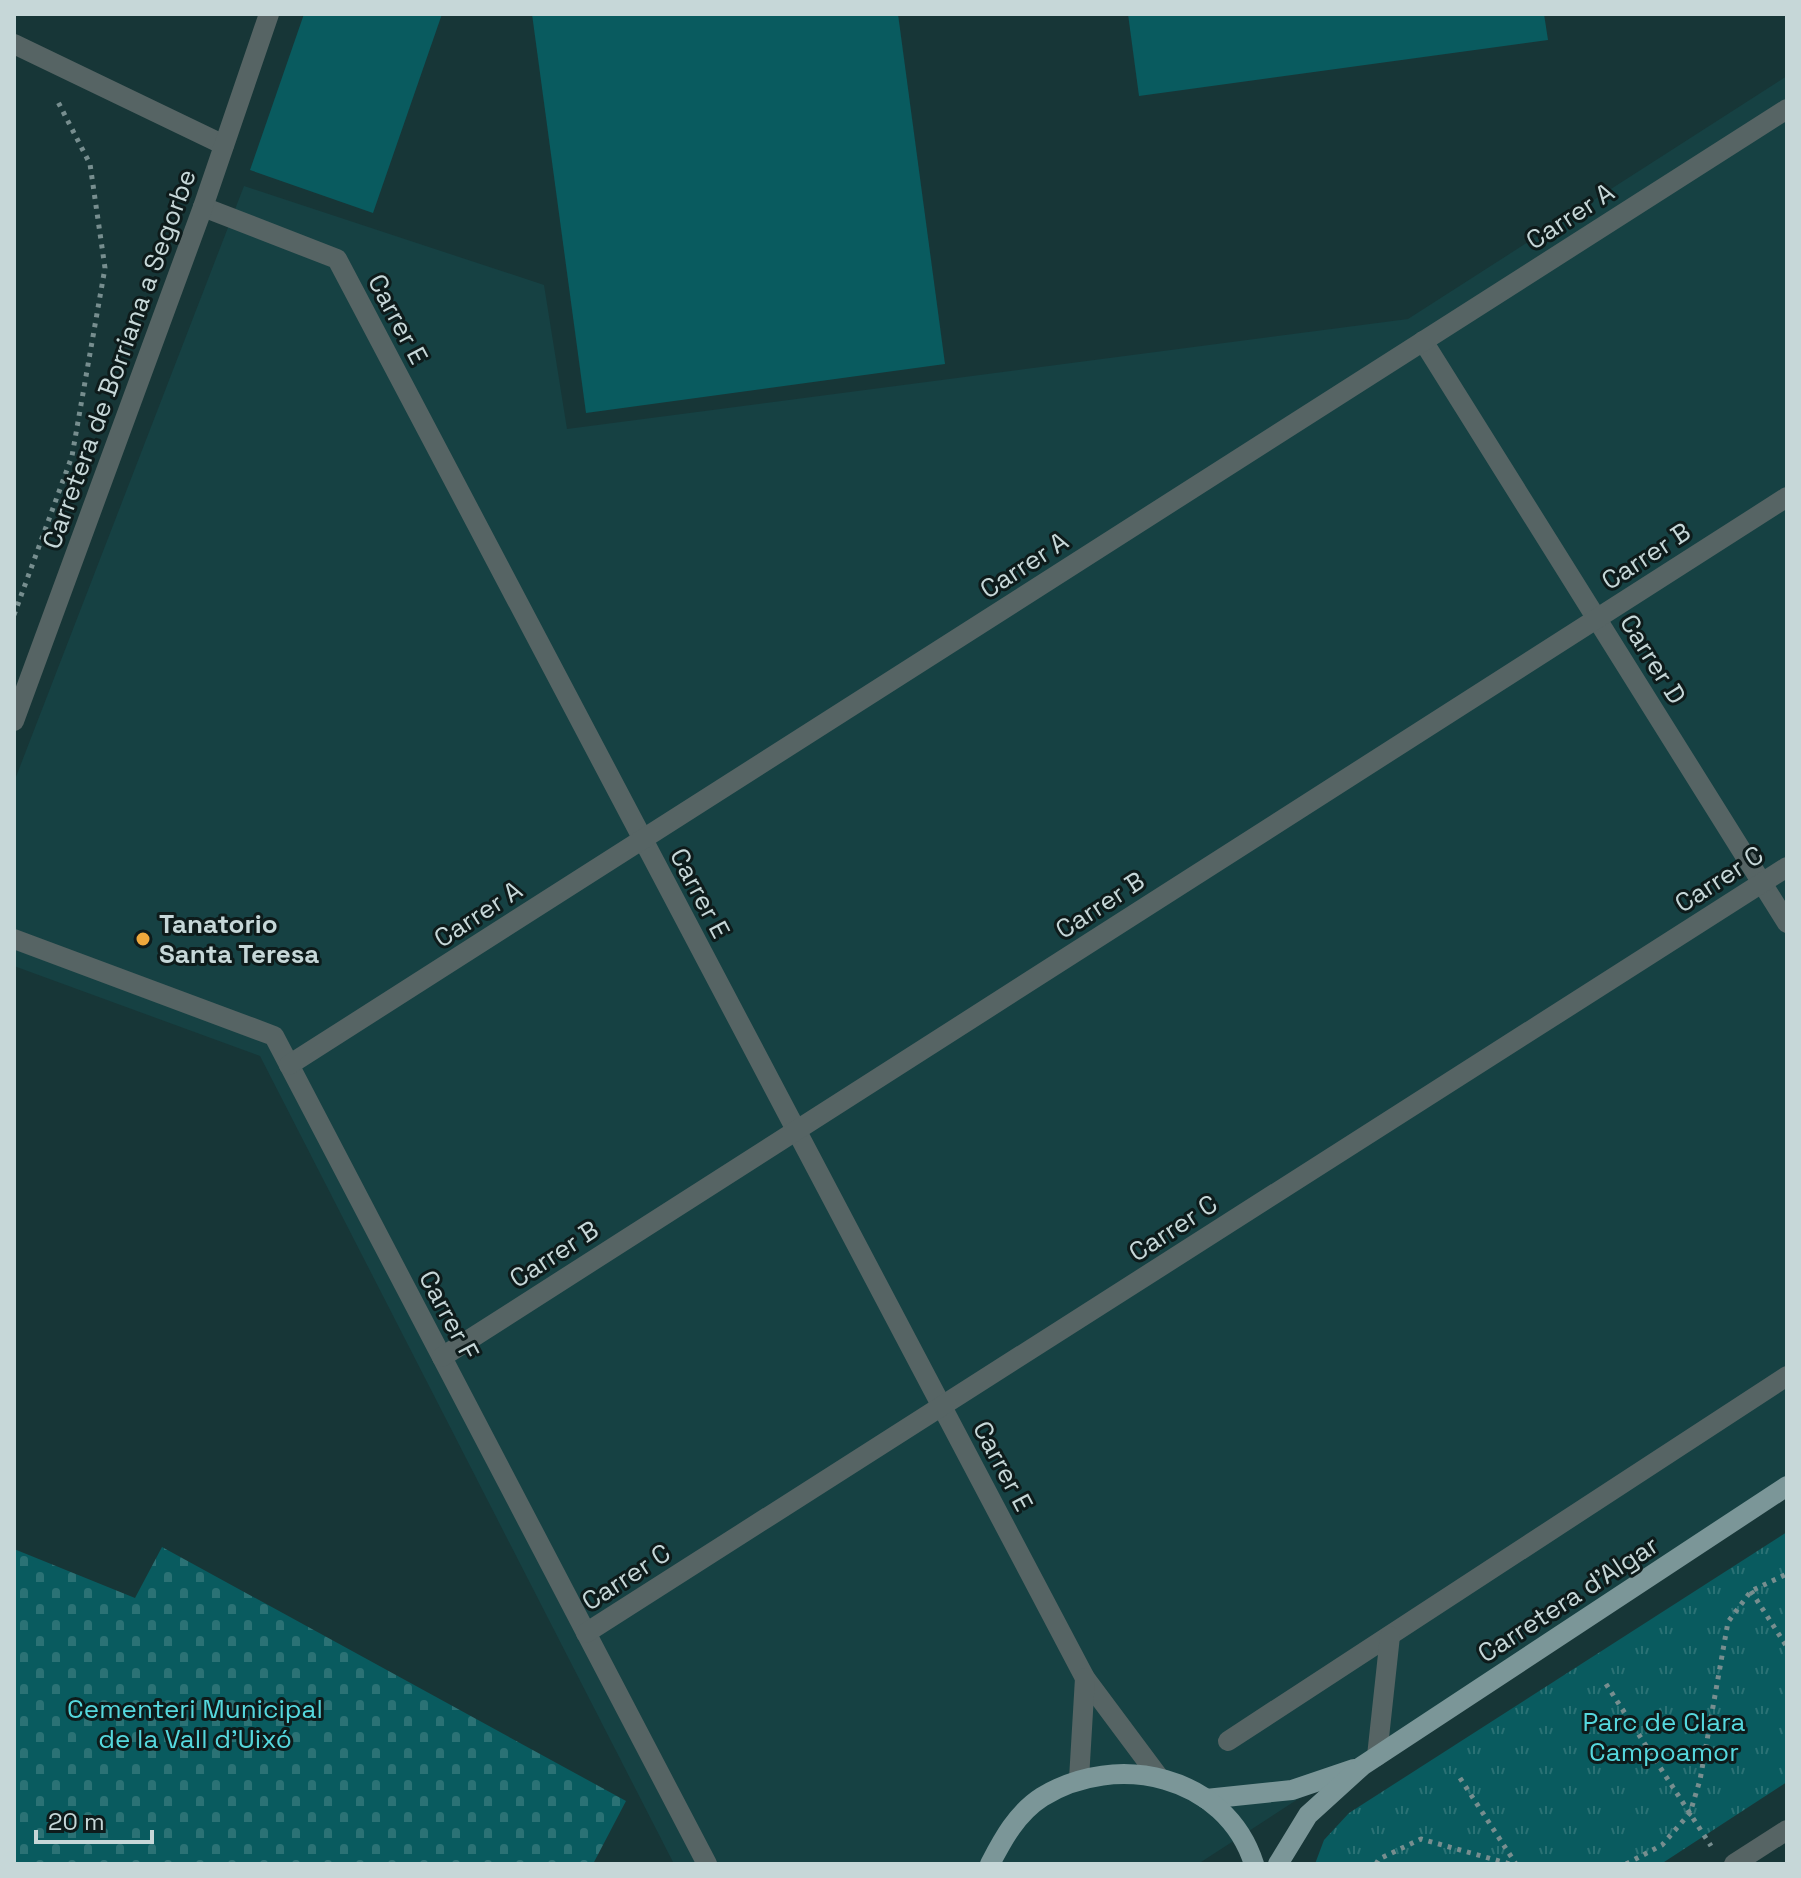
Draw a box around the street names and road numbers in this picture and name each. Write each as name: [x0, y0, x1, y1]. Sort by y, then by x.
street label: Carretera de Borriana a Segorbe: [34, 164, 204, 554]
street label: Carrer A: [1519, 175, 1621, 257]
street label: Carrer E: [360, 268, 436, 370]
street label: Carrer B: [1595, 515, 1697, 597]
street label: Carrer A: [973, 524, 1075, 606]
street label: Carrer D: [1612, 608, 1694, 710]
street label: Carrer C: [1668, 838, 1770, 920]
street label: Carrer E: [662, 842, 738, 944]
street label: Carrer B: [1049, 864, 1151, 946]
street label: Carrer A: [427, 873, 529, 955]
street label: Carrer C: [1122, 1187, 1224, 1269]
street label: Carrer B: [503, 1213, 605, 1295]
street label: Carrer F: [411, 1264, 487, 1366]
street label: Carrer E: [965, 1415, 1041, 1517]
street label: Carretera d'Algar: [1471, 1528, 1665, 1670]
street label: Carrer C: [575, 1536, 677, 1618]

